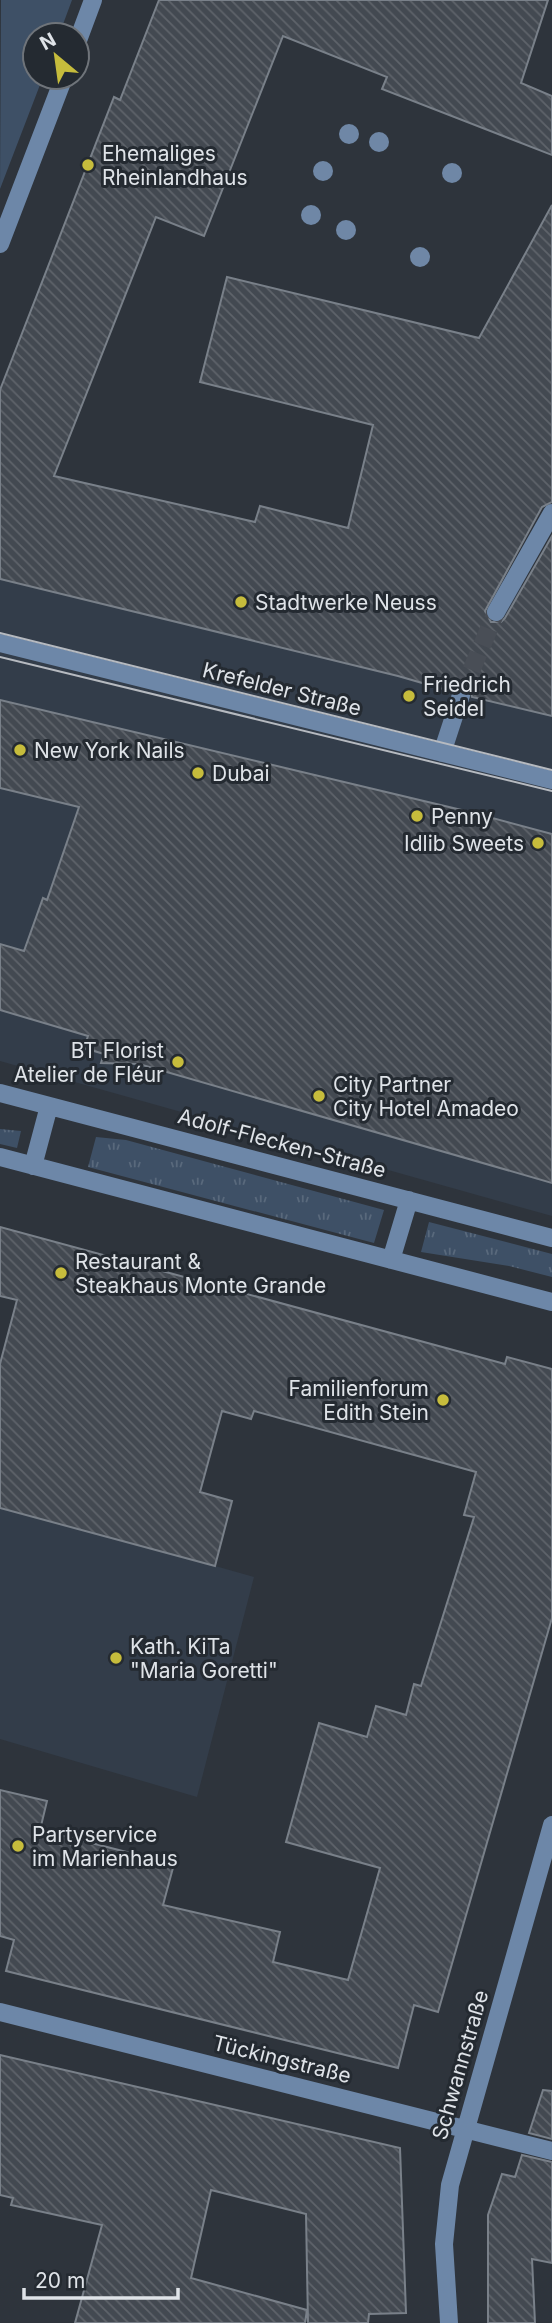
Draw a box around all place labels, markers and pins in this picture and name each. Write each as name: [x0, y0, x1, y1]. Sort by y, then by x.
place label: Ehemaliges Rheinlandhaus: [102, 141, 248, 190]
marker: Ehemaliges Rheinlandhaus: [80, 157, 96, 173]
place label: Stadtwerke Neuss: [255, 590, 437, 615]
marker: Stadtwerke Neuss: [233, 594, 249, 610]
place label: Friedrich Seidel: [423, 672, 511, 721]
marker: Friedrich Seidel: [401, 688, 417, 704]
place label: New York Nails: [34, 738, 185, 763]
marker: New York Nails: [12, 742, 28, 758]
place label: Dubai: [212, 761, 270, 786]
marker: Dubai: [190, 765, 206, 781]
place label: Penny: [431, 804, 493, 829]
marker: Penny: [409, 808, 425, 824]
place label: Idlib Sweets: [404, 831, 524, 856]
marker: Idlib Sweets: [530, 835, 546, 851]
place label: BT Florist Atelier de Fléur: [14, 1038, 164, 1087]
marker: BT Florist Atelier de Fléur: [170, 1054, 186, 1070]
place label: City Partner City Hotel Amadeo: [333, 1072, 519, 1121]
marker: City Partner City Hotel Amadeo: [311, 1088, 327, 1104]
place label: Restaurant & Steakhaus Monte Grande: [75, 1249, 326, 1298]
marker: Restaurant & Steakhaus Monte Grande: [53, 1265, 69, 1281]
place label: Familienforum Edith Stein: [289, 1376, 429, 1425]
marker: Familienforum Edith Stein: [435, 1392, 451, 1408]
place label: Kath. KiTa "Maria Goretti": [130, 1634, 278, 1683]
marker: Kath. KiTa "Maria Goretti": [108, 1650, 124, 1666]
place label: Partyservice im Marienhaus: [32, 1822, 178, 1871]
marker: Partyservice im Marienhaus: [10, 1838, 26, 1854]

